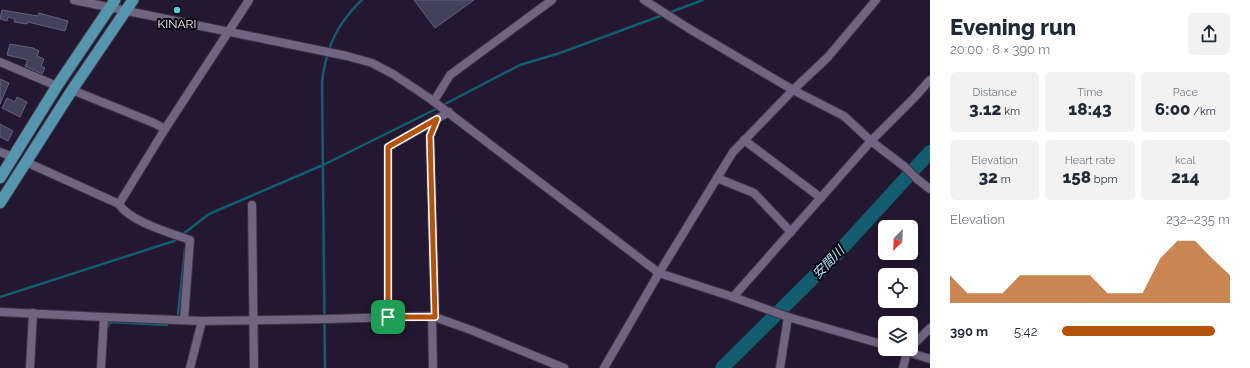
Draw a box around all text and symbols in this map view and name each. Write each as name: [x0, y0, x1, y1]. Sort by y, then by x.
marker: KINARI: [172, 5, 182, 15]
button: share: [1188, 13, 1230, 55]
text: Evening run: [950, 14, 1076, 40]
place label: KINARI: [158, 17, 196, 31]
text: 20:00 · 8 × 390 m: [950, 42, 1050, 57]
text: Distance: [973, 86, 1017, 99]
text: Time: [1077, 86, 1103, 99]
text: Pace: [1173, 86, 1198, 99]
text: 3.12: [969, 99, 1001, 119]
text: 18:43: [1068, 99, 1112, 119]
text: 6:00: [1155, 99, 1191, 119]
text: km: [1001, 105, 1020, 118]
text: /km: [1191, 105, 1216, 118]
text: Elevation: [971, 154, 1018, 167]
text: Heart rate: [1065, 154, 1115, 167]
text: kcal: [1175, 154, 1196, 167]
text: 32: [978, 167, 998, 187]
text: 158: [1062, 167, 1091, 187]
text: 214: [1171, 167, 1200, 187]
text: m: [998, 173, 1011, 186]
text: bpm: [1091, 173, 1118, 186]
text: Elevation: [950, 212, 1005, 227]
text: 232–235 m: [1166, 212, 1230, 227]
north arrow: [878, 220, 918, 260]
map controls: [878, 220, 918, 356]
water label: 安間川: [809, 242, 849, 282]
button: locate: [878, 268, 918, 308]
pin: [371, 300, 405, 334]
icon: arrive: [377, 306, 399, 328]
button: layers: [878, 316, 918, 356]
text: 390 m: [950, 324, 988, 339]
text: 5:42: [1014, 324, 1037, 339]

